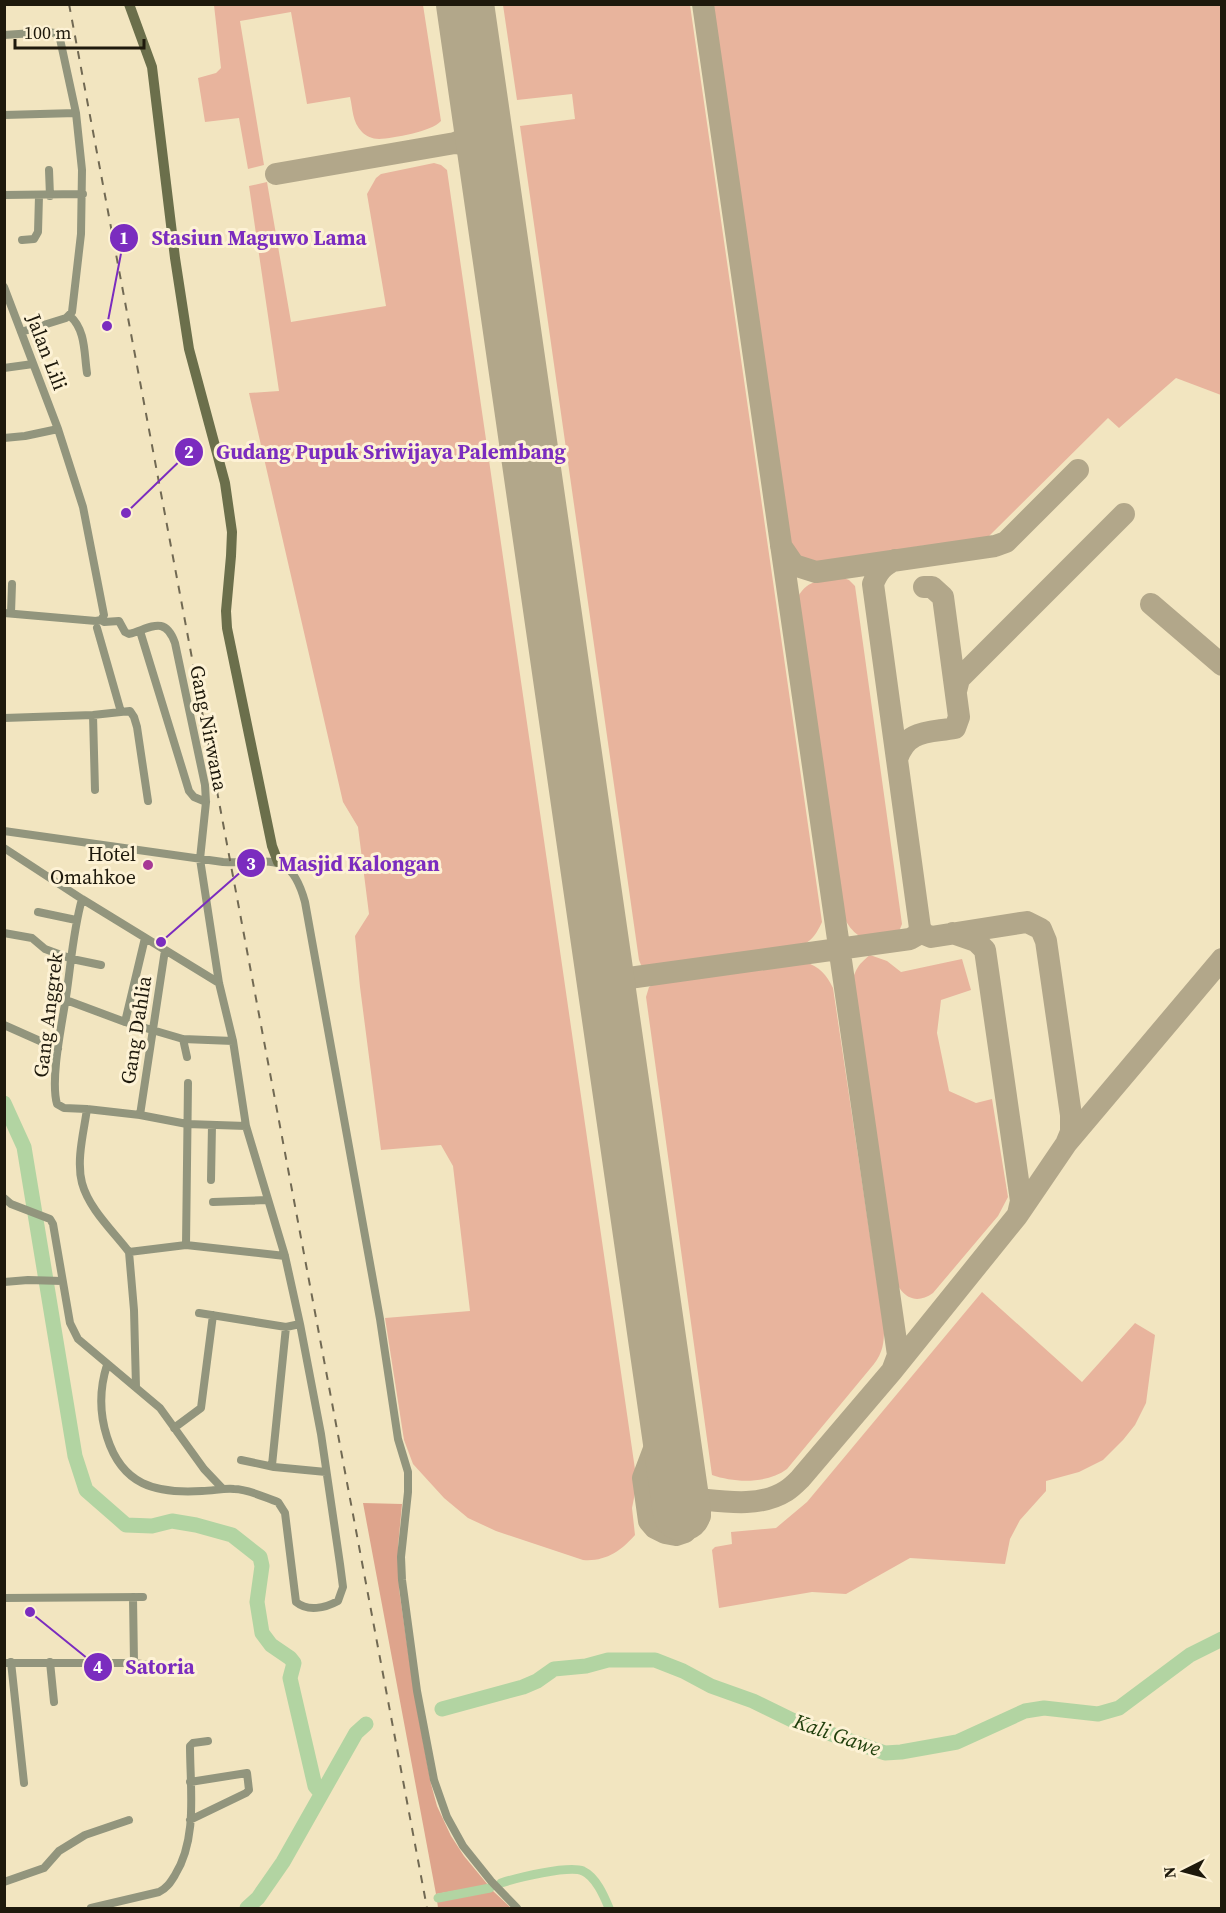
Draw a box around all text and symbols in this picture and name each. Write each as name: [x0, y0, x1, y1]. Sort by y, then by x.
scale bar: [15, 12, 144, 50]
text: 100 m: [24, 20, 71, 45]
callout: Stasiun Maguwo Lama: [109, 218, 378, 257]
text: Stasiun Maguwo Lama: [151, 223, 367, 252]
text: 1: [119, 225, 129, 250]
street label: Jalan Lili: [19, 309, 74, 394]
callout: Gudang Pupuk Sriwijaya Palembang: [174, 432, 578, 471]
text: Gudang Pupuk Sriwijaya Palembang: [216, 437, 566, 466]
text: 2: [184, 439, 194, 464]
street label: Gang Nirwana: [183, 663, 235, 794]
place label: Hotel Omahkoe: [50, 840, 136, 891]
callout: Masjid Kalongan: [236, 844, 451, 883]
text: Masjid Kalongan: [278, 849, 440, 878]
text: 3: [246, 851, 256, 876]
marker: Hotel Omahkoe: [141, 858, 155, 872]
street label: Gang Anggrek: [26, 951, 70, 1079]
street label: Gang Dahlia: [114, 973, 159, 1086]
callout: Satoria: [83, 1647, 207, 1686]
text: Satoria: [125, 1652, 196, 1681]
text: 4: [93, 1654, 103, 1679]
water label: Kali Gawe: [789, 1706, 885, 1763]
north arrow: [1154, 1841, 1214, 1901]
text: N: [1157, 1865, 1181, 1880]

